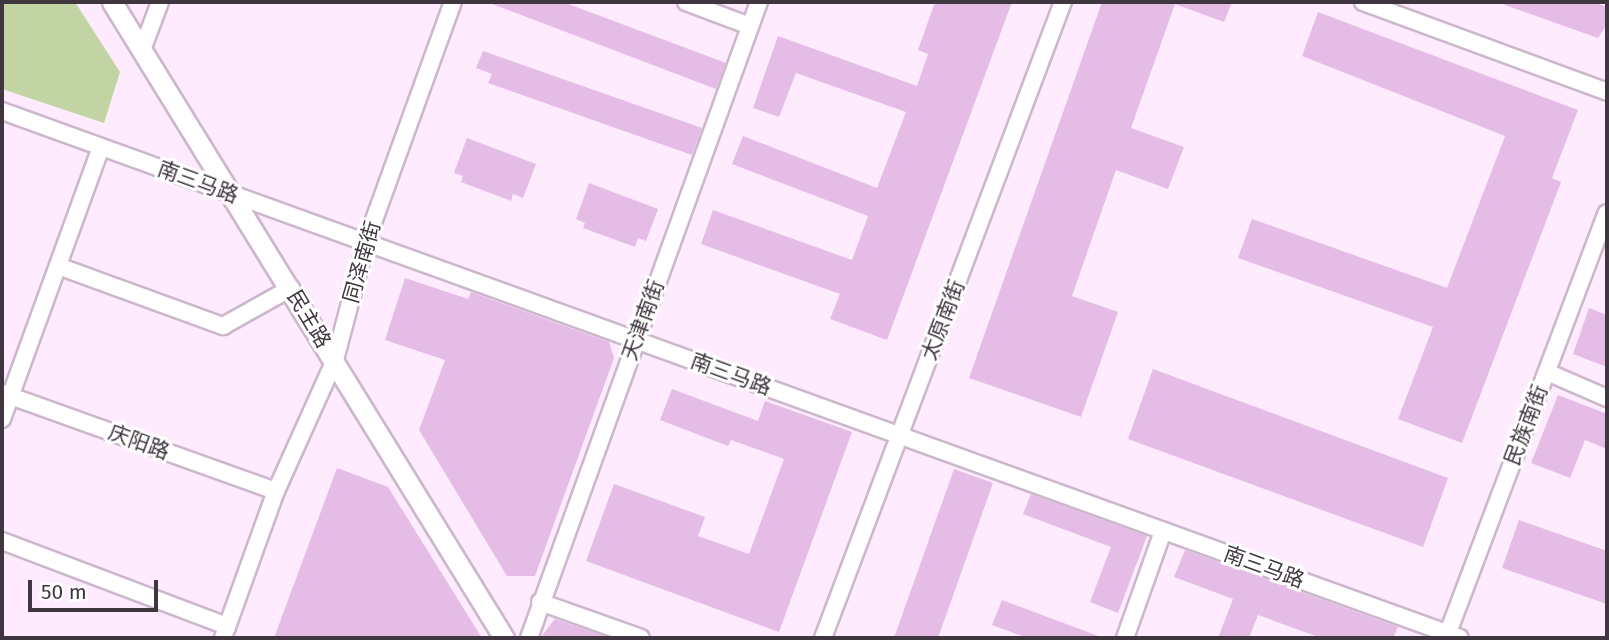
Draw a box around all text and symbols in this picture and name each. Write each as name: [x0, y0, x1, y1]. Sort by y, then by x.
street label: 南三马路: [154, 156, 242, 208]
street label: 同泽南街: [338, 218, 386, 306]
street label: 天津南街: [617, 276, 669, 364]
street label: 太原南街: [916, 276, 970, 364]
street label: 民主路: [282, 286, 336, 352]
street label: 南三马路: [687, 348, 775, 400]
street label: 民族南街: [1499, 381, 1553, 469]
street label: 庆阳路: [105, 419, 173, 465]
street label: 南三马路: [1220, 541, 1308, 593]
scale bar: [32, 566, 161, 610]
text: 50 m: [41, 579, 87, 605]

